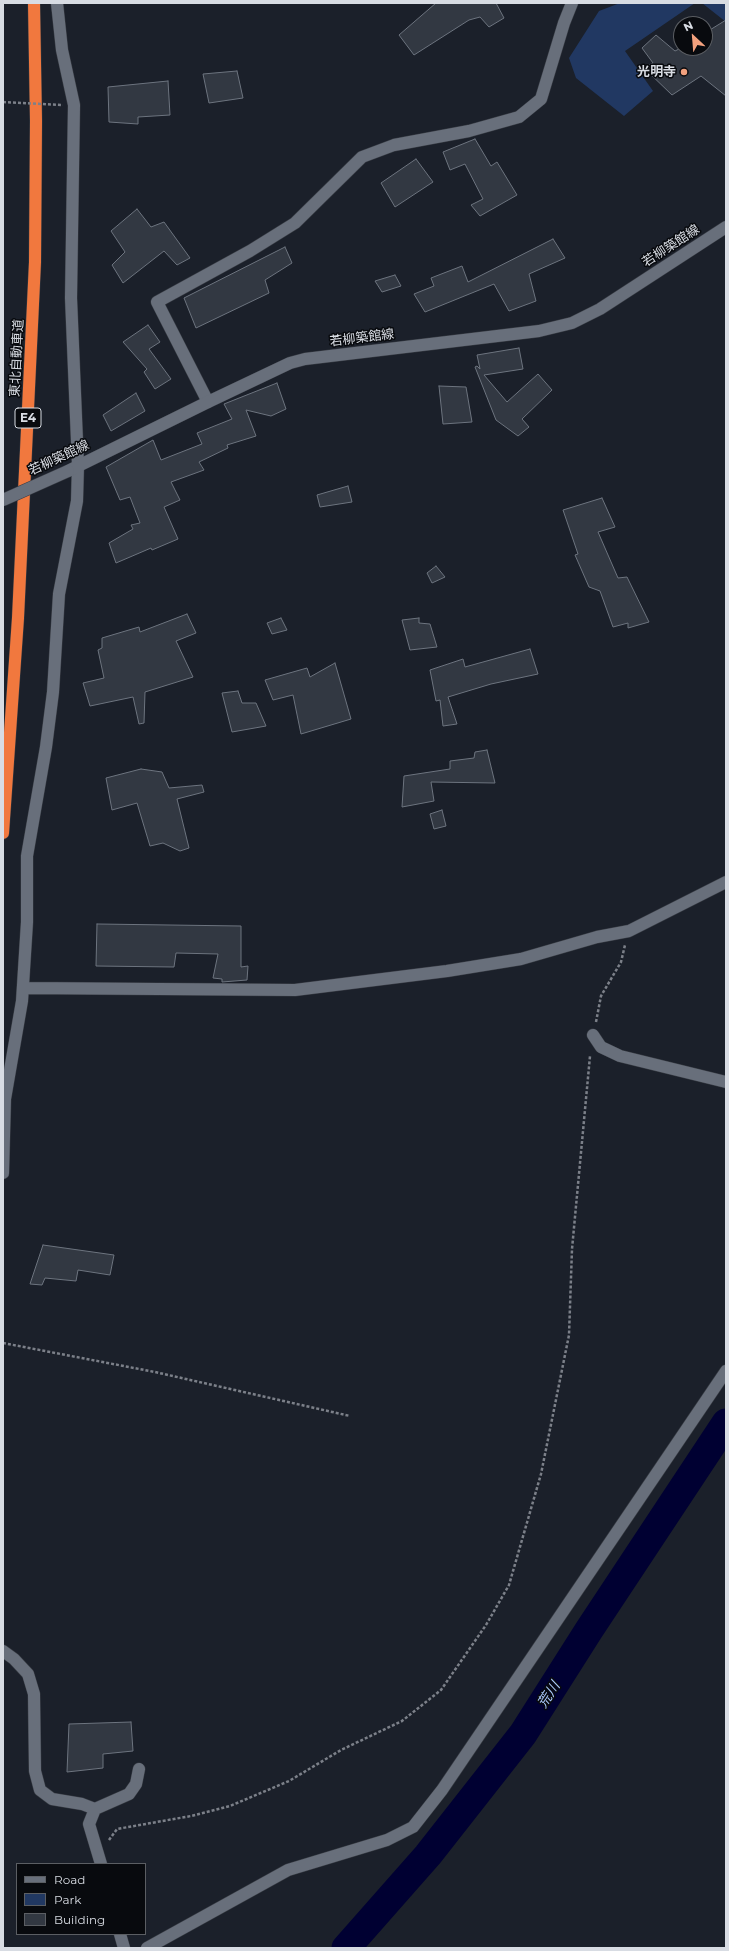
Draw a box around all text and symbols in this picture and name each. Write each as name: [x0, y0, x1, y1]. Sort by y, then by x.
north arrow: [673, 16, 713, 56]
text: N: [681, 18, 695, 34]
place label: 光明寺: [637, 64, 676, 80]
marker: 光明寺: [679, 67, 689, 77]
street label: 若柳築館線: [639, 222, 703, 270]
street label: 東北自動車道: [7, 319, 27, 397]
street label: 若柳築館線: [329, 326, 395, 350]
road number: E4: [15, 408, 41, 428]
street label: 若柳築館線: [26, 437, 92, 479]
water label: 荒川: [534, 1679, 564, 1711]
legend: [16, 1863, 146, 1935]
text: Road: [54, 1872, 85, 1887]
text: Park: [54, 1892, 81, 1907]
text: Building: [54, 1912, 105, 1927]

